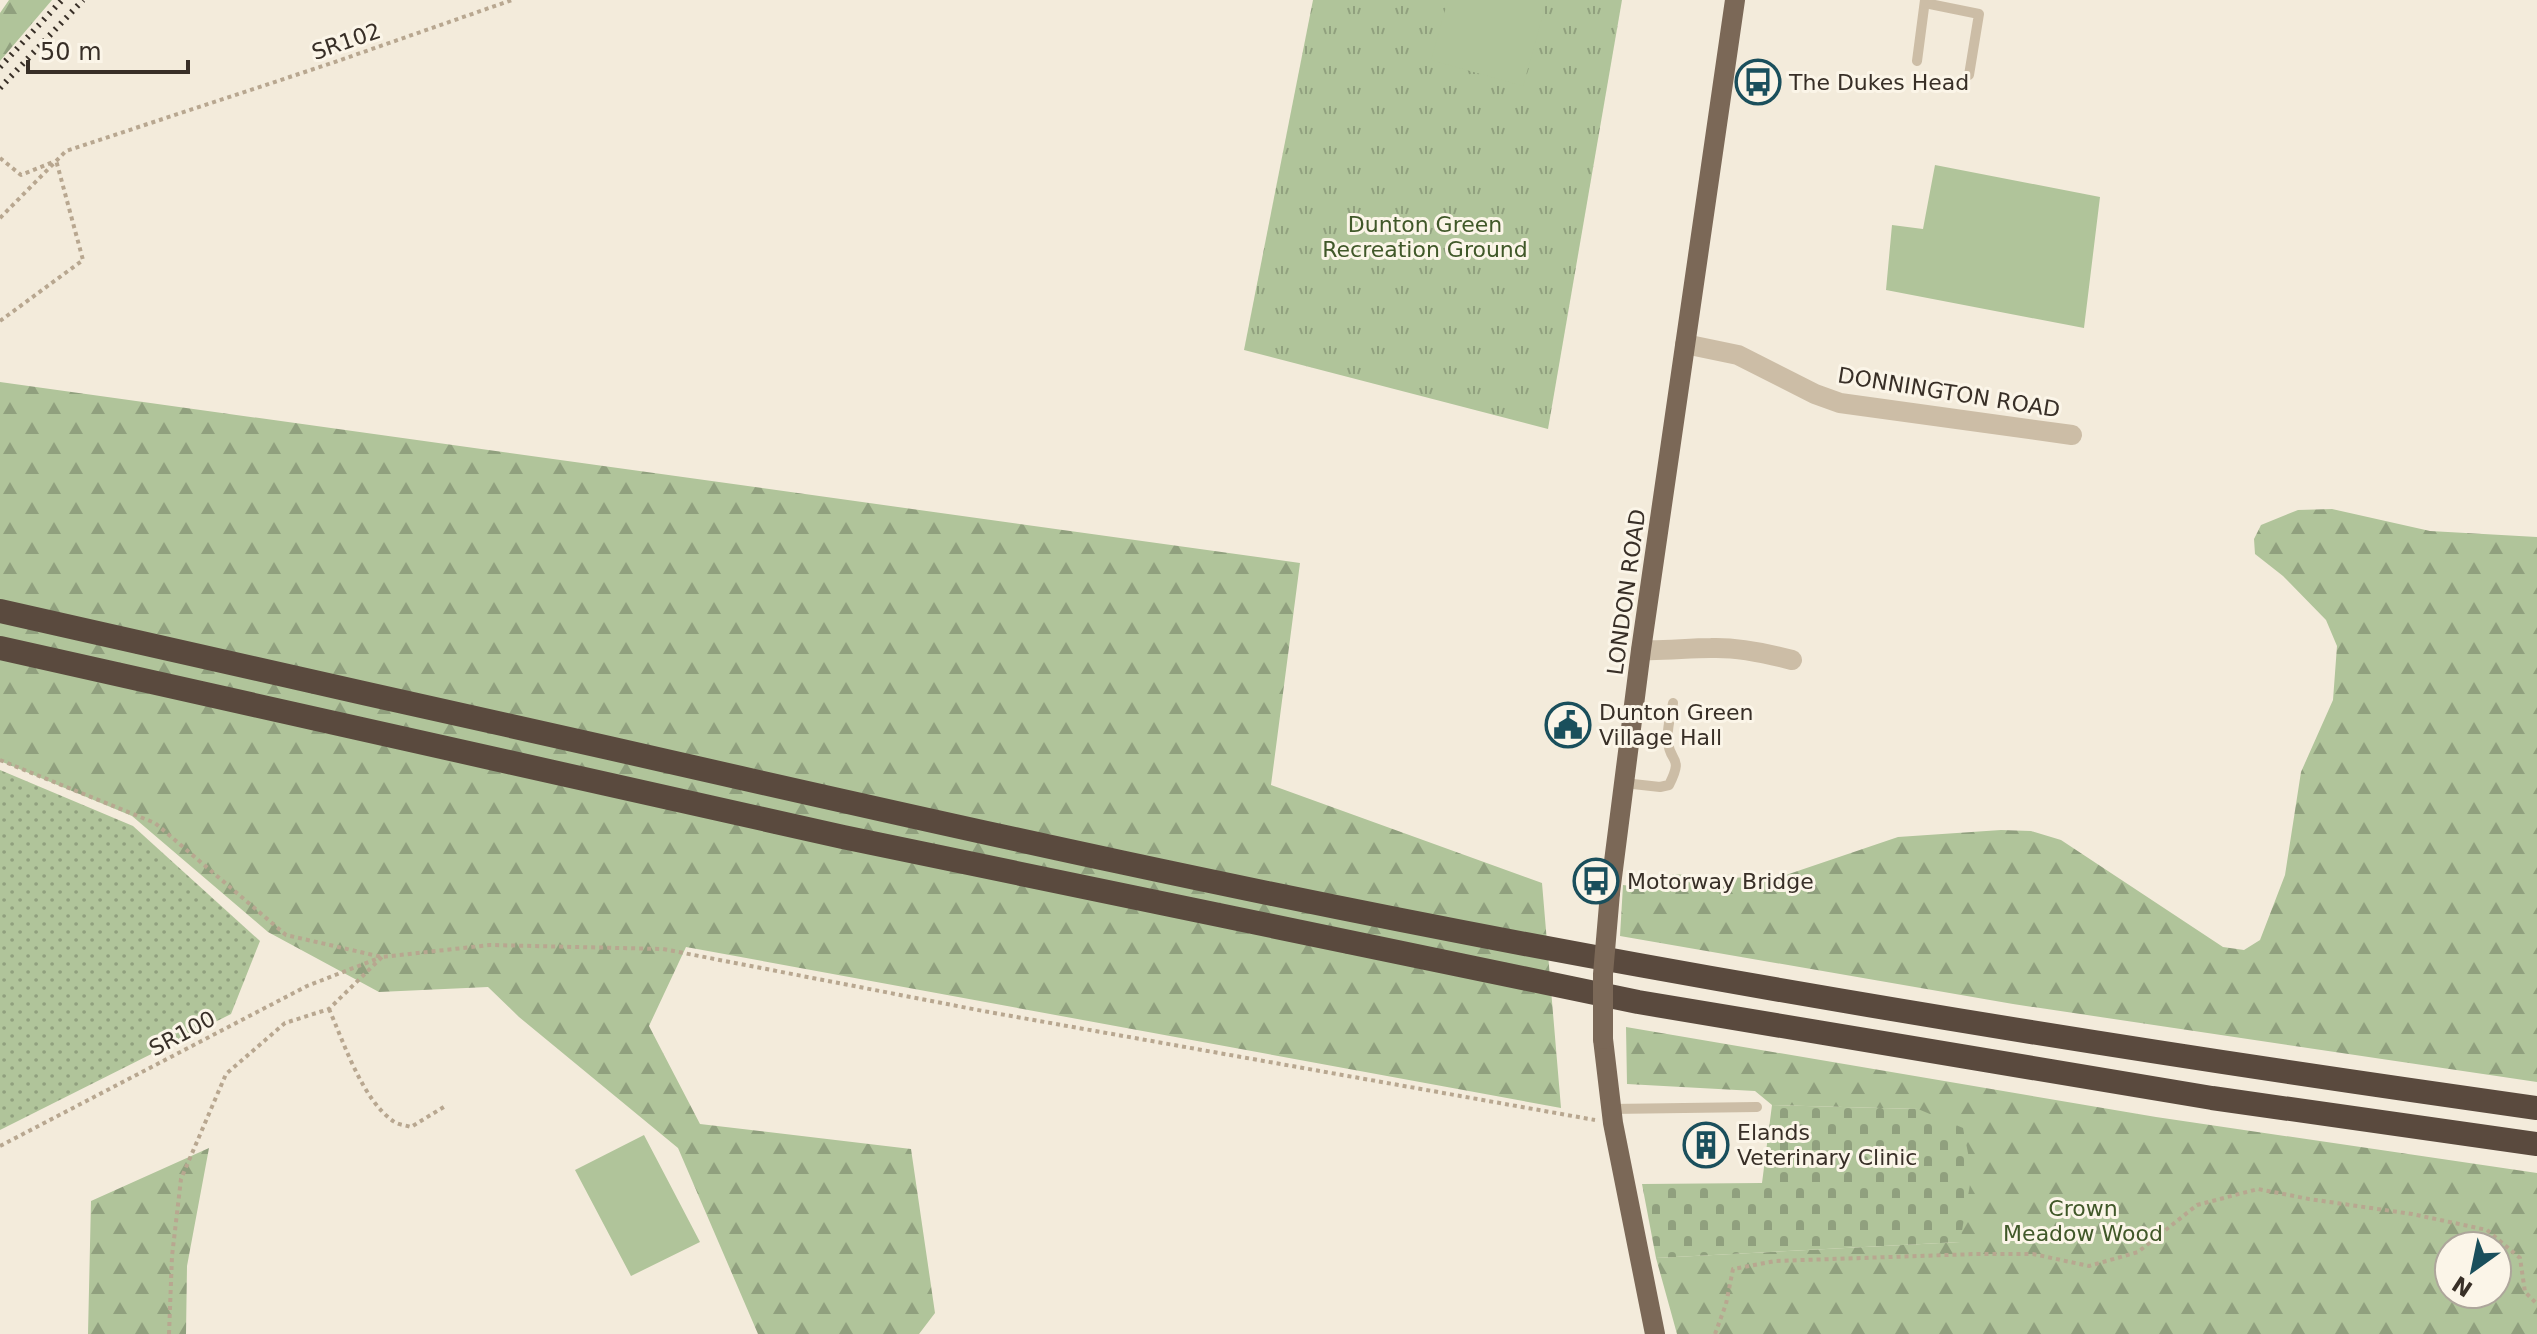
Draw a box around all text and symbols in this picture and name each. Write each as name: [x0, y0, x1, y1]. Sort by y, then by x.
street label: SR102: [308, 18, 384, 65]
scale bar: [28, 24, 188, 74]
text: 50 m: [40, 38, 102, 66]
bus stop icon: The Dukes Head: [1734, 58, 1782, 106]
place label: The Dukes Head: [1788, 70, 1969, 95]
park label: Dunton Green Recreation Ground: [1322, 212, 1528, 262]
street label: DONNINGTON ROAD: [1836, 363, 2062, 422]
street label: LONDON ROAD: [1602, 508, 1651, 677]
place label: Dunton Green Village Hall: [1599, 700, 1753, 750]
public building icon: Dunton Green Village Hall: [1544, 701, 1592, 749]
bus stop icon: Motorway Bridge: [1572, 857, 1620, 905]
place label: Motorway Bridge: [1627, 869, 1814, 894]
street label: SR100: [145, 1006, 220, 1061]
place label: Elands Veterinary Clinic: [1737, 1120, 1917, 1170]
building icon: Elands Veterinary Clinic: [1682, 1121, 1730, 1169]
park label: Crown Meadow Wood: [2003, 1196, 2163, 1246]
north arrow: [2433, 1230, 2513, 1310]
text: N: [2448, 1271, 2477, 1302]

